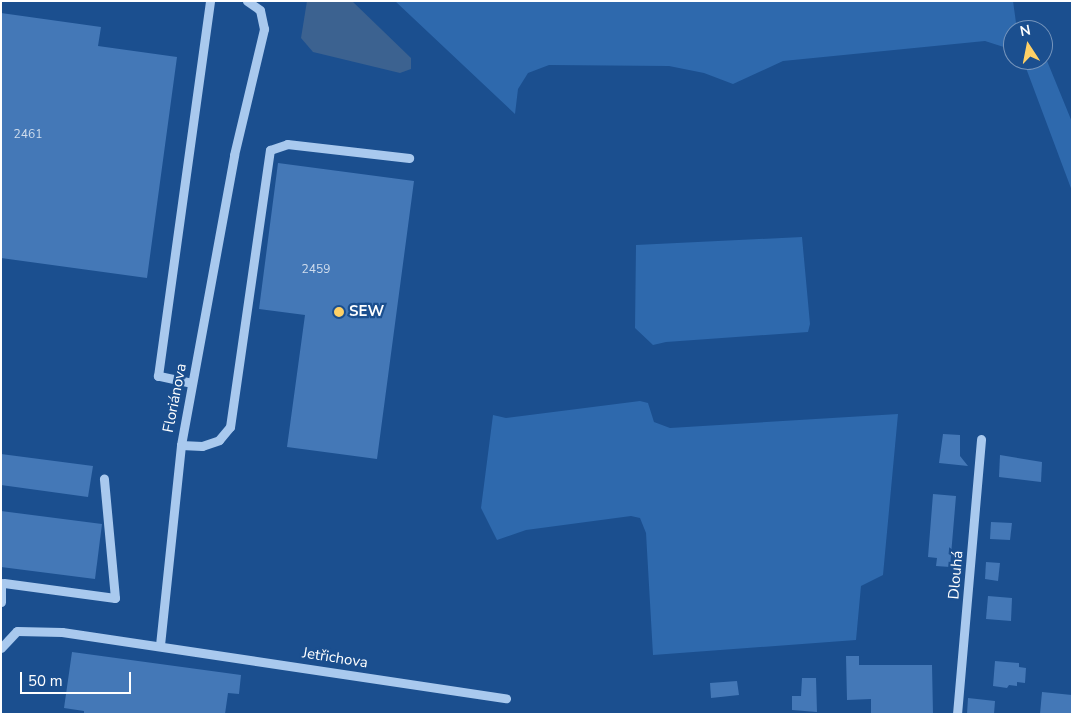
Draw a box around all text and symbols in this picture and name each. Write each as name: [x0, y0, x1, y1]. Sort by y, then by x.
north arrow: [1003, 20, 1053, 70]
text: N: [1018, 20, 1032, 41]
house number: 2461: [14, 128, 42, 142]
house number: 2459: [302, 263, 330, 277]
place label: SEW: [349, 303, 384, 321]
marker: SEW: [333, 306, 345, 318]
street label: Floriánova: [159, 362, 191, 434]
street label: Dlouhá: [945, 550, 967, 600]
street label: Jetřichova: [301, 644, 369, 672]
scale bar: [22, 662, 134, 694]
text: 50 m: [28, 671, 63, 691]

